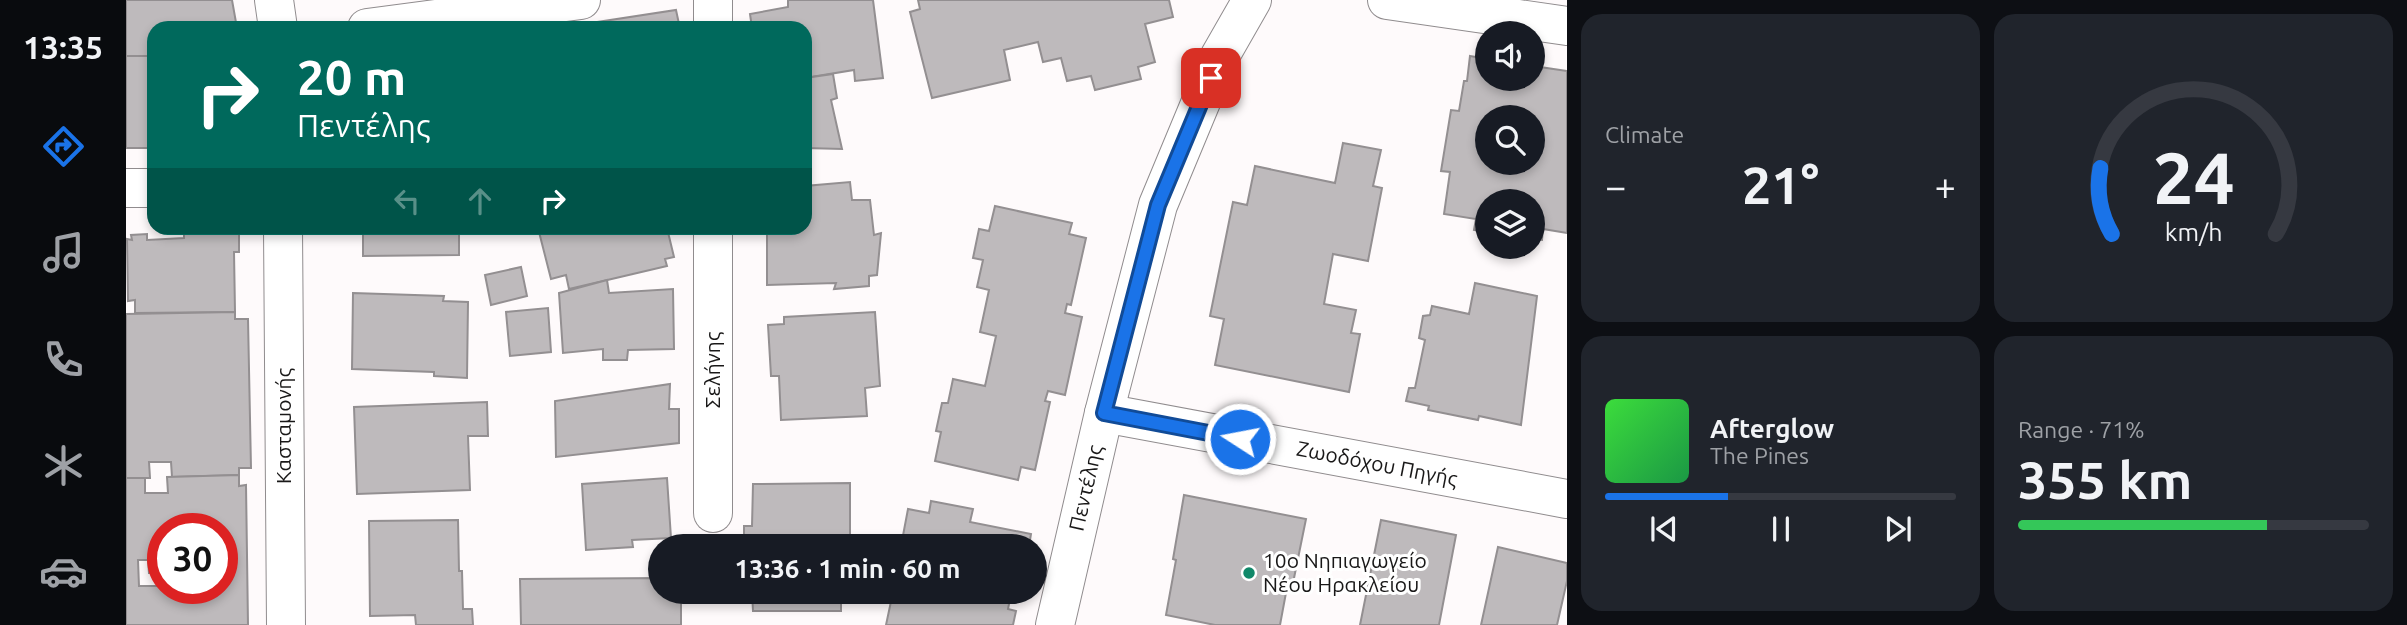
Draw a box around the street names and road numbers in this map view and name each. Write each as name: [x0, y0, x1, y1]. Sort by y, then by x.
street label: Σελήνης: [700, 331, 724, 408]
street label: Κασταμονής: [271, 367, 295, 484]
street label: Ζωοδόχου Πηγής: [1295, 436, 1460, 490]
street label: Πεντέλης: [1063, 442, 1107, 533]

